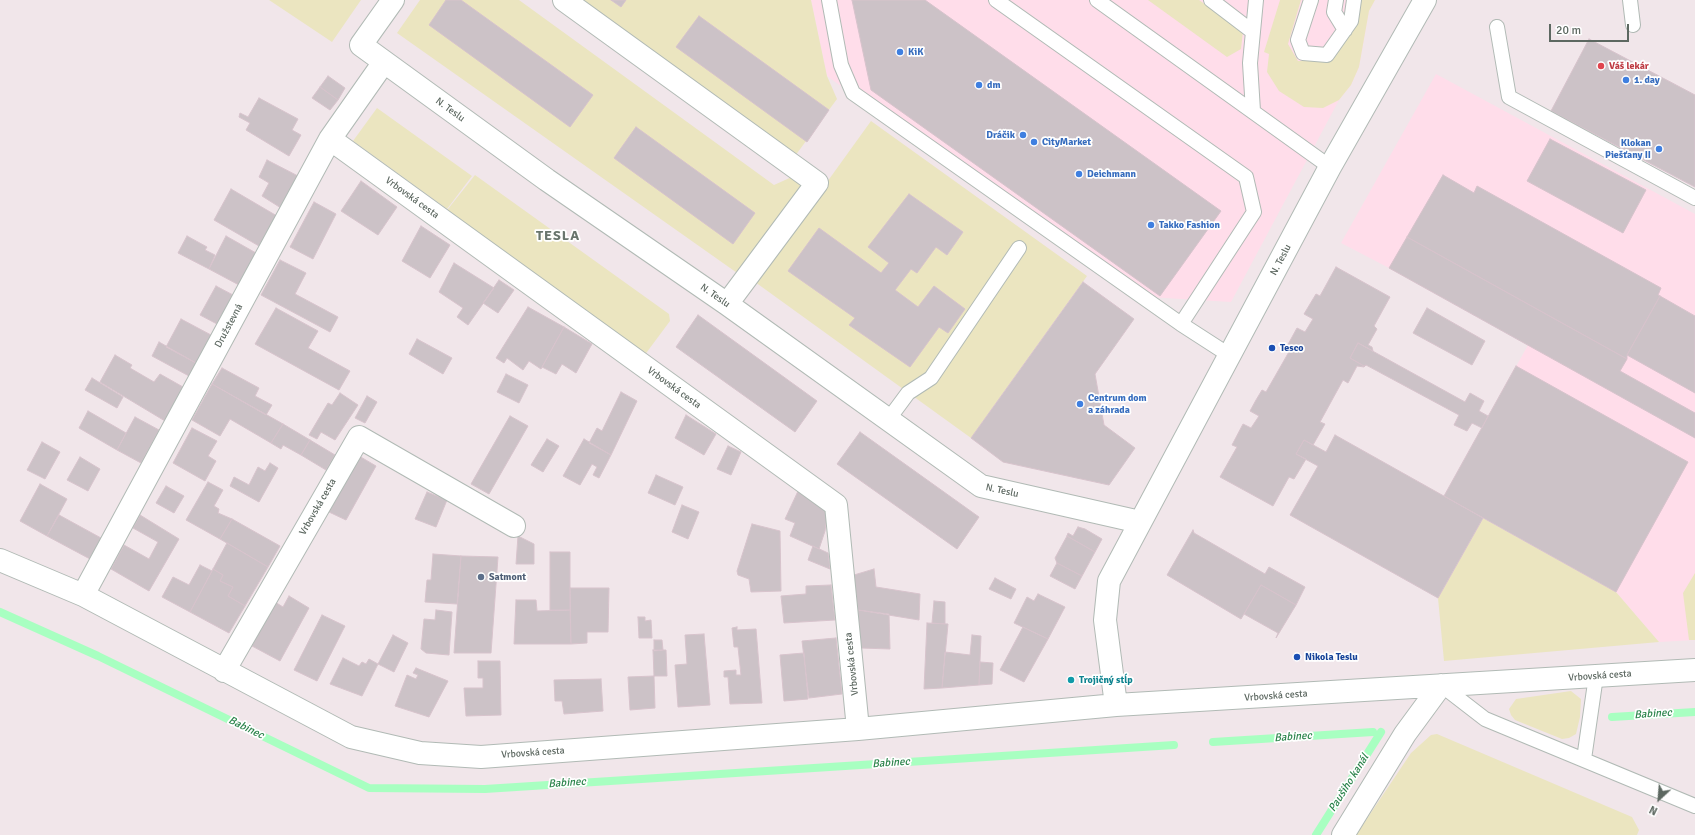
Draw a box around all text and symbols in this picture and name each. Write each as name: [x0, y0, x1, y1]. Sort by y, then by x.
scale bar: [1551, 16, 1631, 42]
text: 20 m: [1556, 23, 1581, 38]
place label: KiK: [908, 46, 923, 58]
marker: KiK: [895, 47, 905, 57]
place label: Váš lekár: [1609, 60, 1649, 72]
marker: Váš lekár: [1596, 61, 1606, 71]
place label: 1. day: [1634, 74, 1660, 86]
marker: 1. day: [1621, 75, 1631, 85]
place label: dm: [987, 79, 1000, 91]
marker: dm: [974, 80, 984, 90]
street label: N. Teslu: [433, 95, 467, 125]
place label: Dráčik: [986, 129, 1015, 141]
marker: Dráčik: [1018, 130, 1028, 140]
place label: CityMarket: [1042, 136, 1091, 148]
marker: CityMarket: [1029, 137, 1039, 147]
place label: Klokan Piešťany II: [1605, 137, 1651, 160]
marker: Klokan Piešťany II: [1654, 144, 1664, 154]
place label: Deichmann: [1087, 168, 1136, 180]
marker: Deichmann: [1074, 169, 1084, 179]
street label: Vrbovská cesta: [383, 175, 441, 221]
place label: Takko Fashion: [1159, 219, 1220, 231]
marker: Takko Fashion: [1146, 220, 1156, 230]
district label: TESLA: [536, 228, 580, 244]
street label: N. Teslu: [1268, 242, 1294, 278]
street label: N. Teslu: [698, 282, 732, 310]
street label: Družstevná: [212, 302, 246, 350]
place label: Tesco: [1280, 342, 1304, 354]
marker: Tesco: [1267, 343, 1277, 353]
street label: Vrbovská cesta: [645, 365, 703, 411]
place label: Centrum dom a záhrada: [1088, 392, 1147, 416]
marker: Centrum dom a záhrada: [1075, 399, 1085, 409]
street label: Vrbovská cesta: [297, 477, 339, 537]
street label: N. Teslu: [984, 482, 1020, 500]
place label: Satmont: [489, 571, 526, 583]
marker: Satmont: [476, 572, 486, 582]
street label: Vrbovská cesta: [843, 632, 861, 696]
place label: Nikola Teslu: [1305, 651, 1358, 663]
marker: Nikola Teslu: [1292, 652, 1302, 662]
street label: Vrbovská cesta: [1568, 668, 1632, 684]
place label: Trojičný stĺp: [1079, 674, 1133, 686]
marker: Trojičný stĺp: [1066, 675, 1076, 685]
street label: Vrbovská cesta: [1244, 688, 1308, 704]
water label: Babinec: [1634, 706, 1672, 722]
water label: Babinec: [226, 714, 266, 742]
water label: Babinec: [1274, 729, 1312, 745]
street label: Vrbovská cesta: [501, 745, 565, 761]
water label: Paušiho kanál: [1326, 752, 1372, 814]
water label: Babinec: [872, 755, 910, 771]
water label: Babinec: [548, 775, 586, 791]
north arrow: [1639, 779, 1679, 819]
text: N: [1647, 803, 1660, 818]

